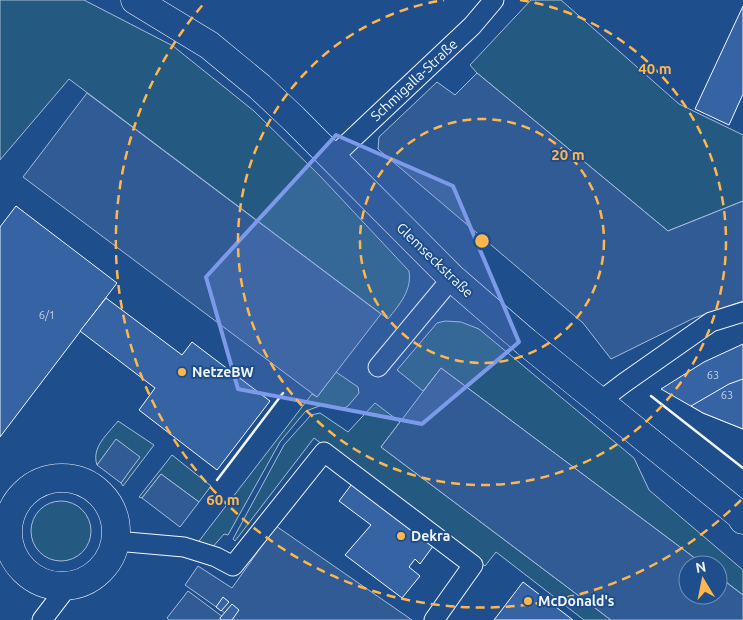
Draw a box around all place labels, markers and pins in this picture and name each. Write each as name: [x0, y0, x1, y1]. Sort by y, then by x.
centre of rings: [473, 232, 491, 250]
place label: NetzeBW: [192, 364, 254, 380]
marker: NetzeBW: [176, 366, 188, 378]
place label: Dekra: [411, 528, 450, 544]
marker: Dekra: [395, 530, 407, 542]
place label: McDonald's: [538, 593, 615, 609]
marker: McDonald's: [522, 595, 534, 607]

